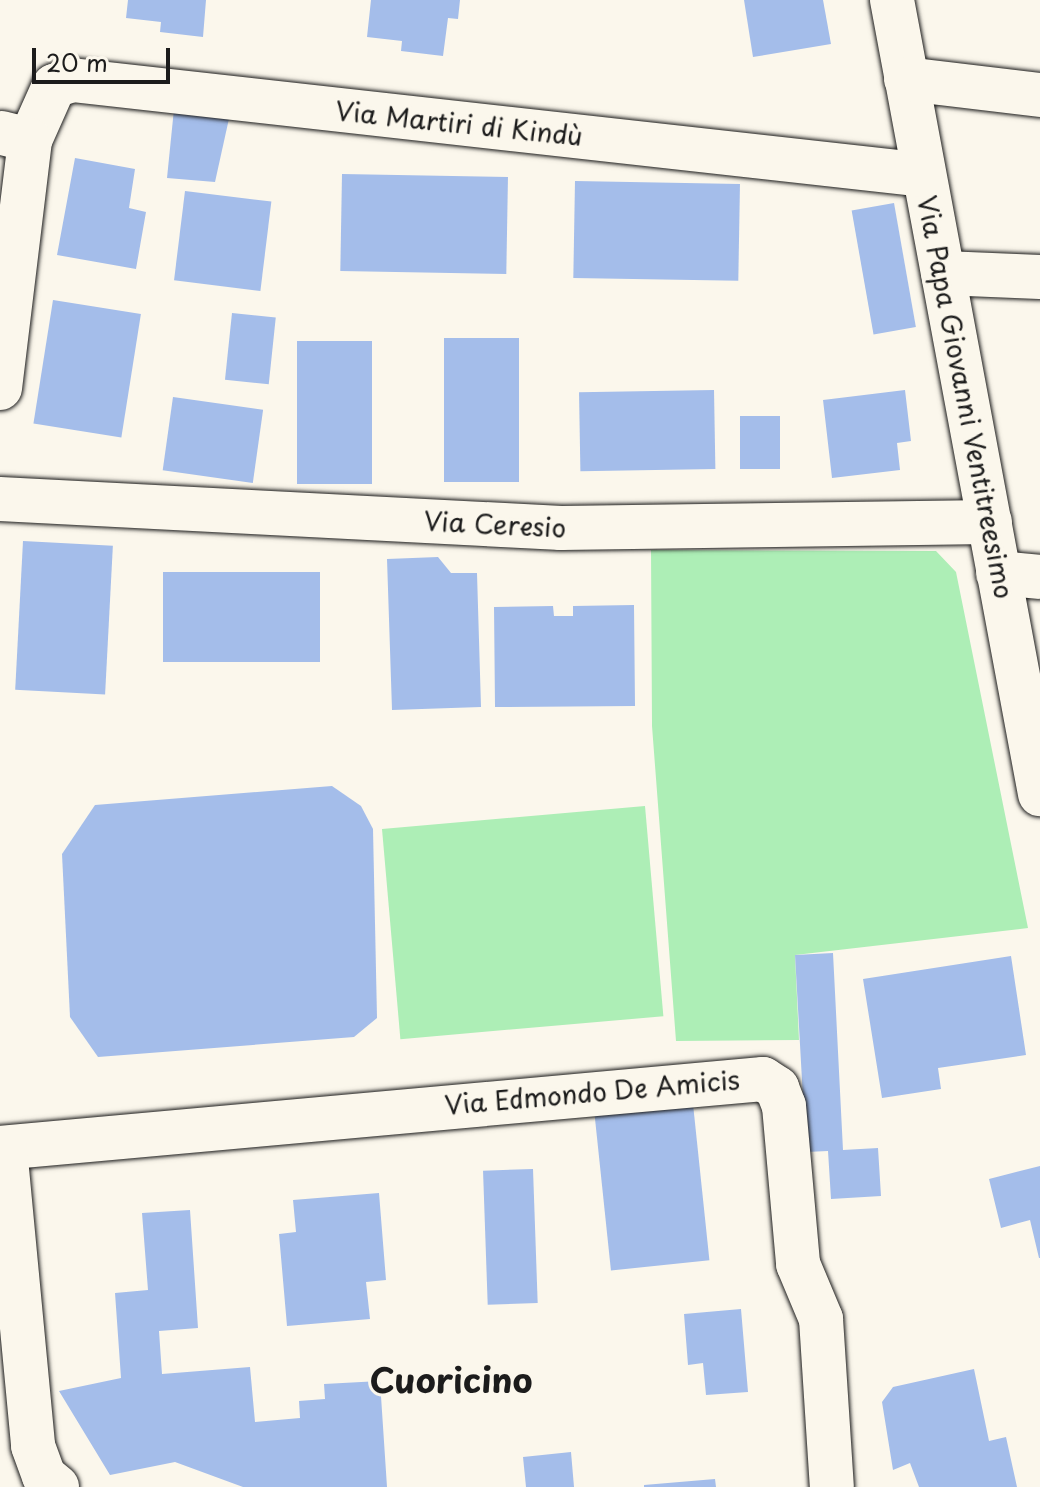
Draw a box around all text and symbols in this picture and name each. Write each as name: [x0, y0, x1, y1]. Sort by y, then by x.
scale bar: [36, 32, 174, 82]
text: 20 m: [46, 44, 108, 80]
street label: Via Martiri di Kindù: [333, 94, 585, 152]
street label: Via Papa Giovanni Ventitreesimo: [911, 192, 1021, 602]
street label: Via Ceresio: [423, 505, 567, 543]
street label: Via Edmondo De Amicis: [442, 1063, 742, 1121]
district label: Cuoricino: [369, 1360, 533, 1400]

